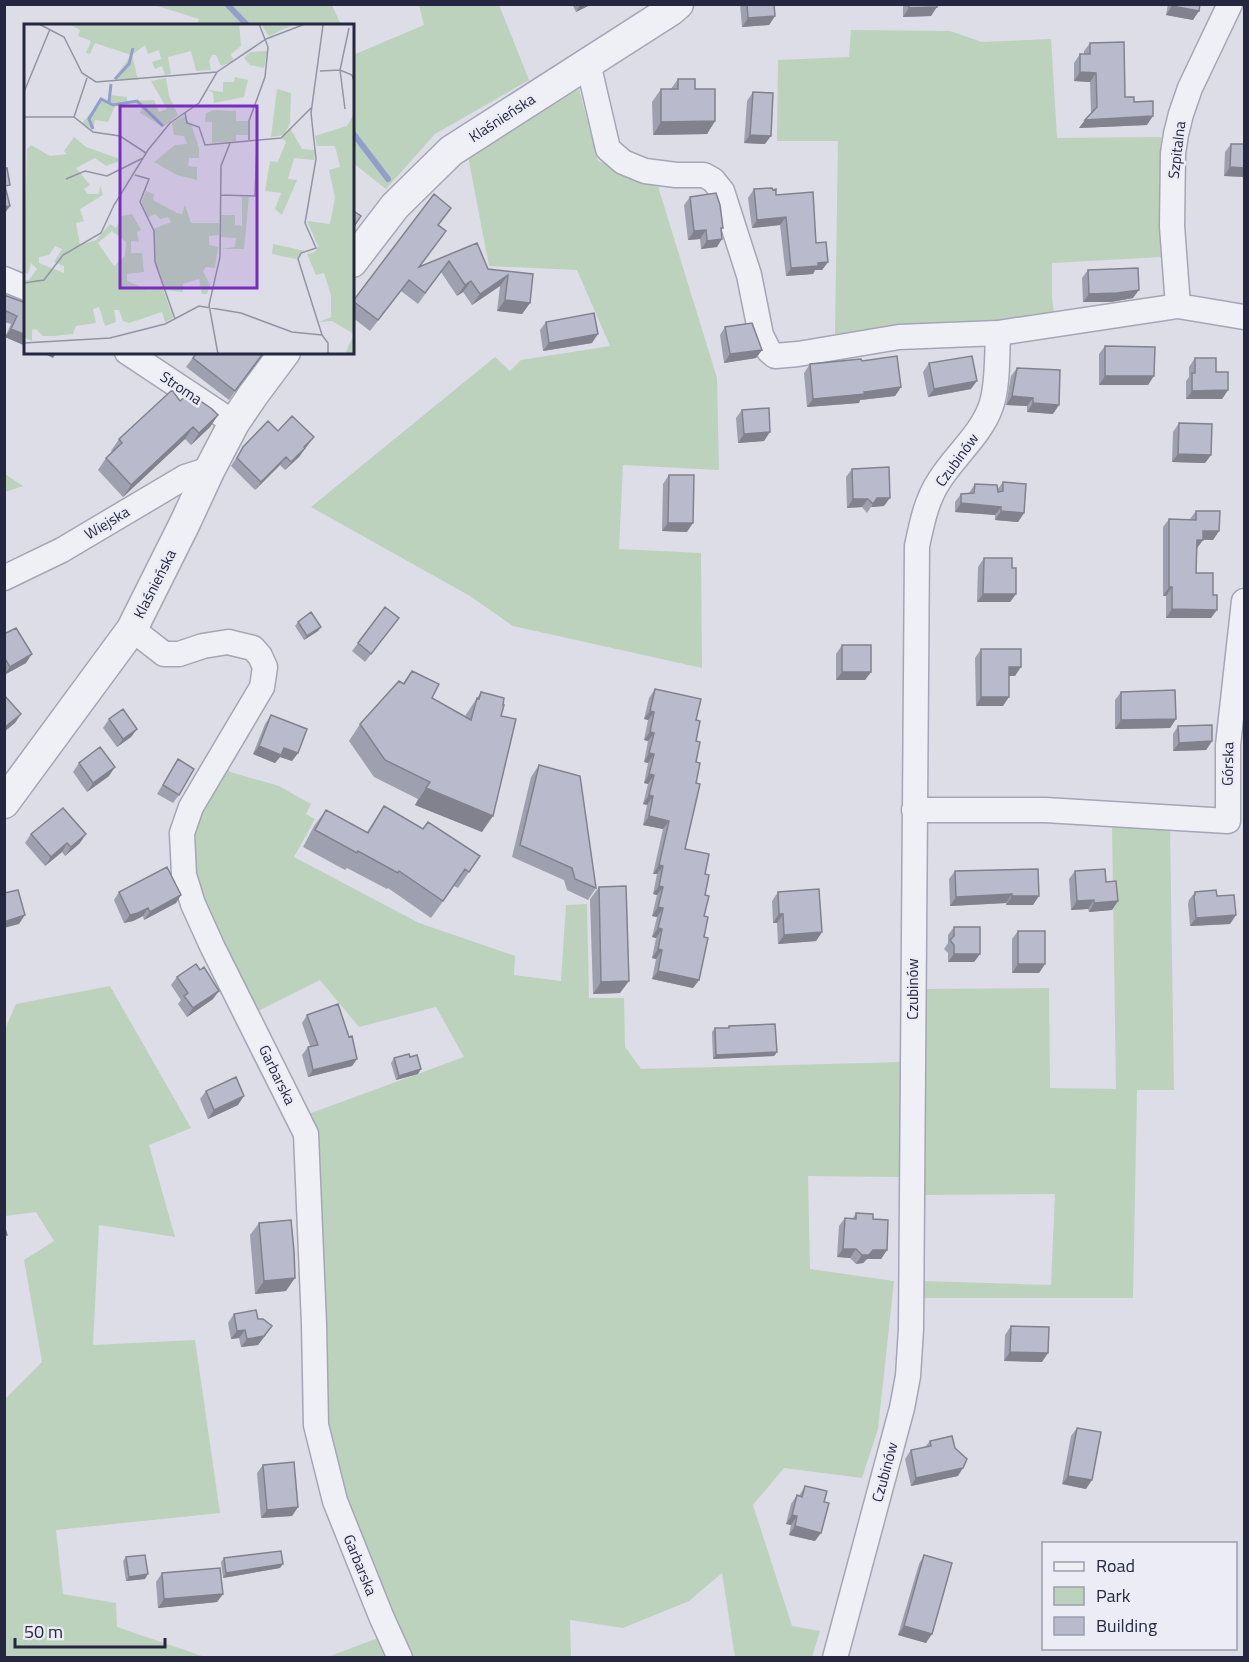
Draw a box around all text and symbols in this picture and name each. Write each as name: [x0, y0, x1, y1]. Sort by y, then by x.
inset map: [24, 24, 354, 354]
street label: Klaśnieńska: [464, 87, 540, 148]
street label: Szpitalna: [1162, 119, 1192, 180]
street label: Stroma: [156, 365, 207, 410]
street label: Czubinów: [929, 428, 984, 491]
street label: Wiejska: [80, 500, 134, 545]
street label: Klaśnieńska: [127, 545, 182, 622]
street label: Górska: [1216, 741, 1239, 786]
street label: Czubinów: [901, 958, 924, 1020]
street label: Garbarska: [253, 1041, 302, 1109]
street label: Czubinów: [865, 1439, 904, 1505]
street label: Garbarska: [338, 1531, 383, 1599]
legend: [1042, 1542, 1237, 1650]
text: Road: [1096, 1552, 1135, 1579]
text: Park: [1096, 1582, 1131, 1609]
scale bar: [15, 1611, 165, 1649]
text: Building: [1096, 1612, 1157, 1639]
text: 50 m: [24, 1618, 63, 1645]

